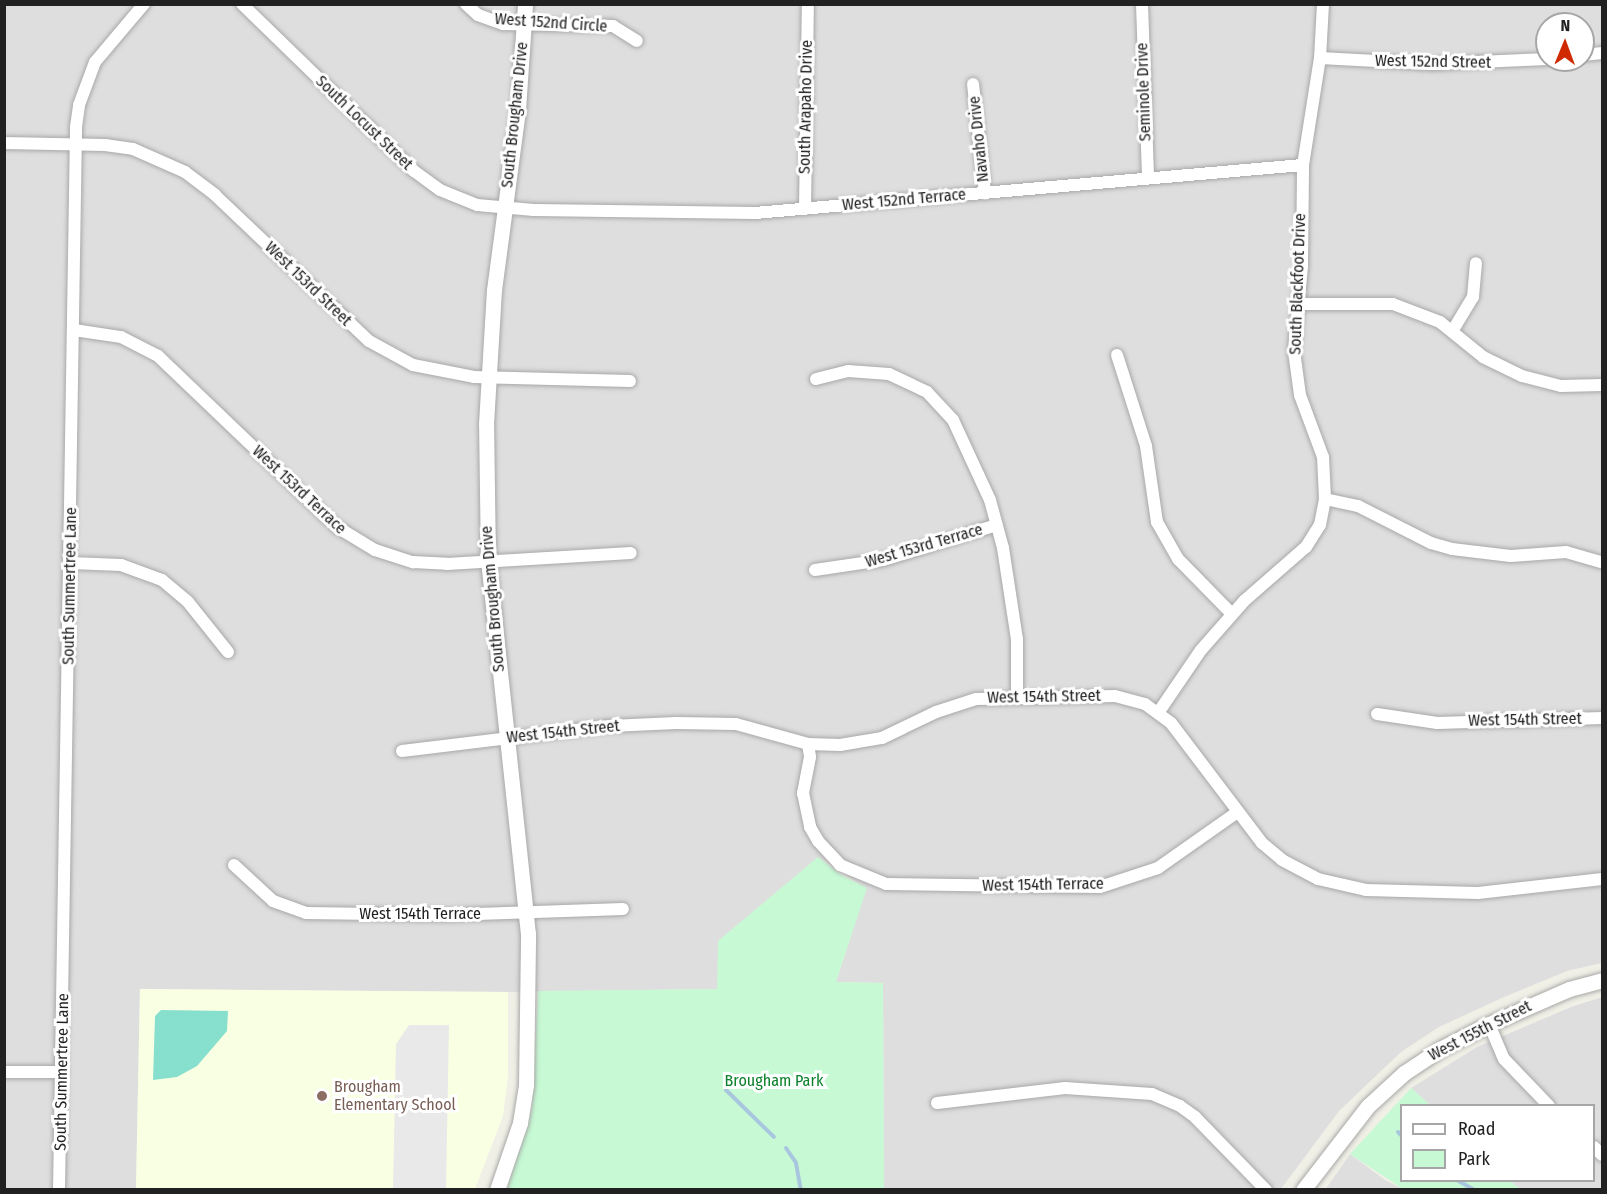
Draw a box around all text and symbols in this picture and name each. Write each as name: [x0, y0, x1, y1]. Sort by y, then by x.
street label: West 152nd Circle: [494, 9, 608, 37]
north arrow: [1535, 12, 1595, 72]
text: N: [1560, 16, 1570, 35]
street label: South Arapaho Drive: [795, 40, 817, 174]
street label: South Brougham Drive: [498, 41, 532, 189]
street label: Seminole Drive: [1133, 42, 1155, 142]
street label: West 152nd Street: [1375, 51, 1491, 73]
street label: South Locust Street: [311, 72, 417, 174]
street label: Navaho Drive: [965, 95, 993, 183]
street label: West 152nd Terrace: [841, 185, 967, 215]
street label: South Blackfoot Drive: [1286, 213, 1310, 355]
street label: West 153rd Street: [261, 238, 355, 330]
street label: West 153rd Terrace: [248, 442, 350, 538]
street label: South Summertree Lane: [59, 507, 81, 665]
street label: West 153rd Terrace: [863, 520, 985, 572]
street label: South Brougham Drive: [477, 525, 509, 673]
street label: West 154th Street: [987, 686, 1101, 708]
street label: West 154th Street: [1468, 709, 1582, 731]
street label: West 154th Street: [505, 717, 621, 747]
street label: West 154th Terrace: [982, 874, 1104, 896]
street label: West 154th Terrace: [359, 904, 481, 924]
street label: South Summertree Lane: [51, 993, 73, 1151]
street label: West 155th Street: [1425, 997, 1535, 1065]
park label: Brougham Park: [725, 1071, 823, 1091]
place label: Brougham Elementary School: [334, 1077, 456, 1115]
marker: Brougham Elementary School: [315, 1089, 329, 1103]
legend: [1400, 1104, 1595, 1182]
text: Road: [1458, 1118, 1495, 1140]
text: Park: [1458, 1148, 1490, 1170]

